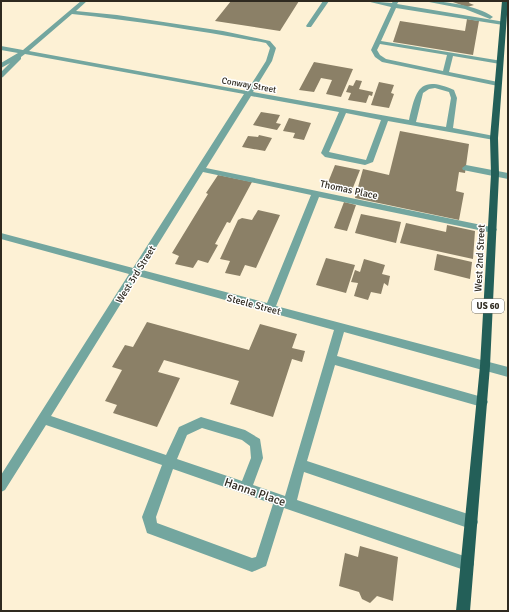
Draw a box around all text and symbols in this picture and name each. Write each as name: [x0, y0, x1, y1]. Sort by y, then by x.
street label: Conway Street: [221, 75, 277, 96]
street label: Thomas Place: [319, 178, 379, 202]
street label: West 2nd Street: [472, 223, 488, 292]
street label: West 3rd Street: [113, 243, 159, 306]
street label: Steele Street: [226, 292, 282, 318]
road number: US 60: [472, 299, 504, 313]
street label: Hanna Place: [222, 475, 288, 510]

